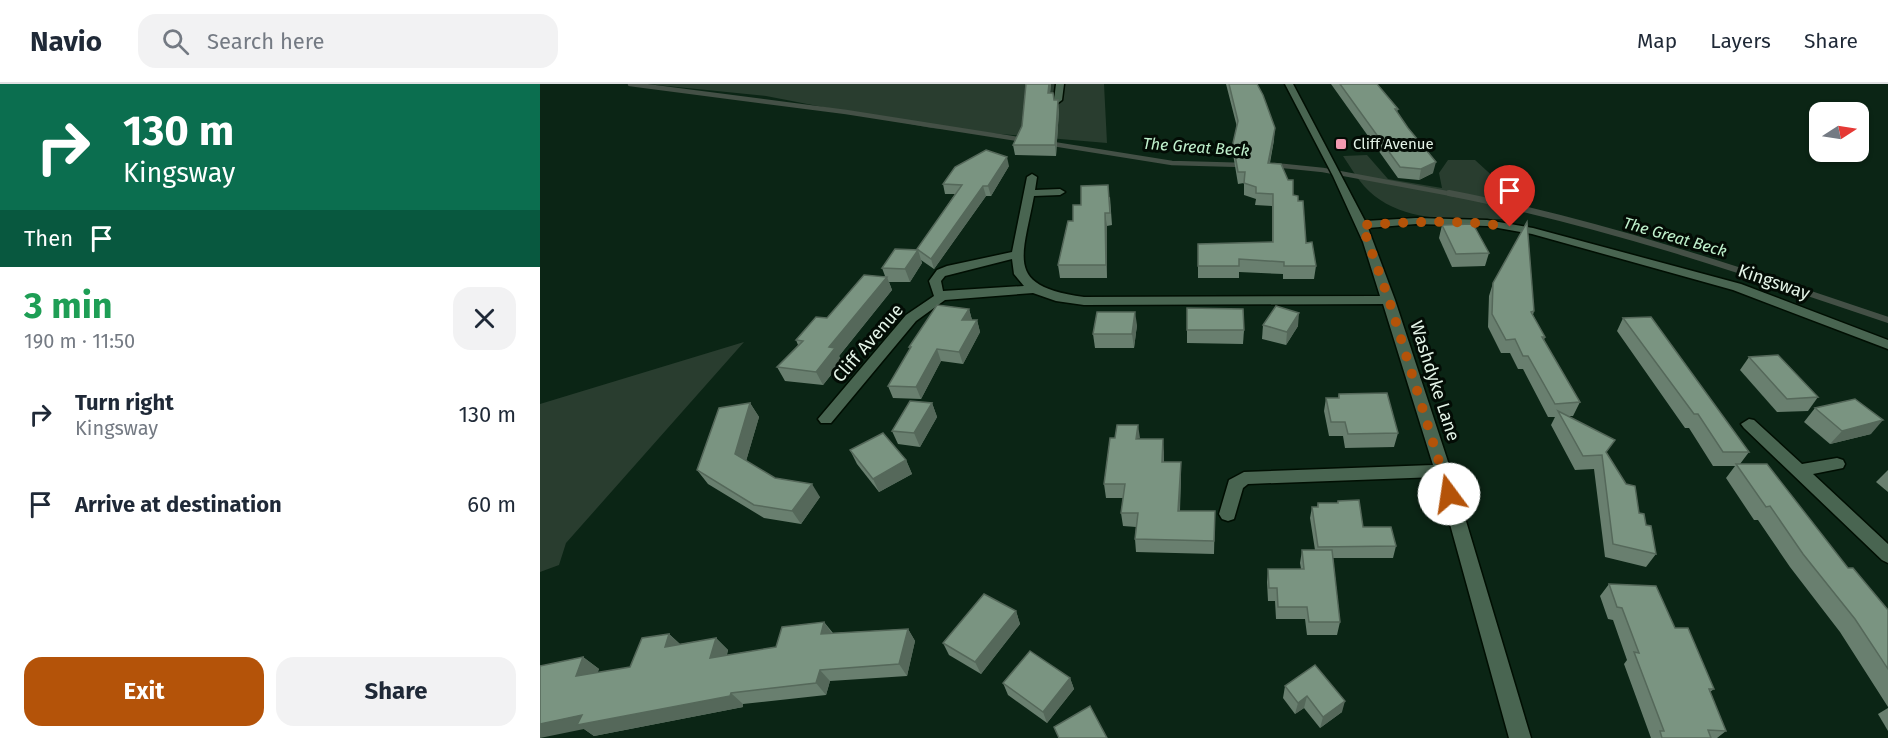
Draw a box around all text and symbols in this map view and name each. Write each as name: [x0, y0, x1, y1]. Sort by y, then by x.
search box: [138, 14, 558, 68]
text: Navio: [30, 25, 102, 58]
icon: search: [159, 25, 192, 58]
text: Search here: [207, 28, 325, 55]
text: Map: [1637, 28, 1677, 54]
text: Layers: [1710, 28, 1771, 54]
text: Share: [1804, 28, 1858, 54]
north arrow: [1809, 102, 1869, 162]
map controls: [1809, 102, 1869, 162]
text: 130 m: [123, 106, 234, 156]
icon: right: [24, 108, 102, 186]
water label: The Great Beck: [1142, 134, 1250, 160]
place label: Cliff Avenue: [1353, 135, 1434, 153]
marker: Cliff Avenue: [1334, 137, 1348, 151]
text: Kingsway: [123, 157, 235, 189]
pin: [1484, 165, 1535, 227]
icon: arrive: [1493, 174, 1526, 207]
water label: The Great Beck: [1621, 213, 1729, 261]
icon: arrive: [85, 222, 118, 255]
text: Then: [24, 225, 73, 252]
street label: Kingsway: [1735, 259, 1813, 305]
text: 3 min: [24, 284, 113, 328]
button: close: [453, 287, 516, 350]
street label: Cliff Avenue: [828, 299, 908, 387]
street label: Washdyke Lane: [1405, 318, 1465, 444]
text: 190 m · 11:50: [24, 329, 135, 353]
text: Turn right: [75, 389, 174, 416]
icon: right: [24, 398, 57, 431]
text: 130 m: [459, 401, 516, 428]
text: Kingsway: [75, 416, 158, 440]
position arrow: [1417, 462, 1481, 526]
icon: arrive: [24, 488, 57, 521]
text: Arrive at destination: [75, 491, 282, 518]
text: 60 m: [467, 491, 516, 518]
button: Exit: [24, 657, 264, 726]
button: Share: [276, 657, 516, 726]

